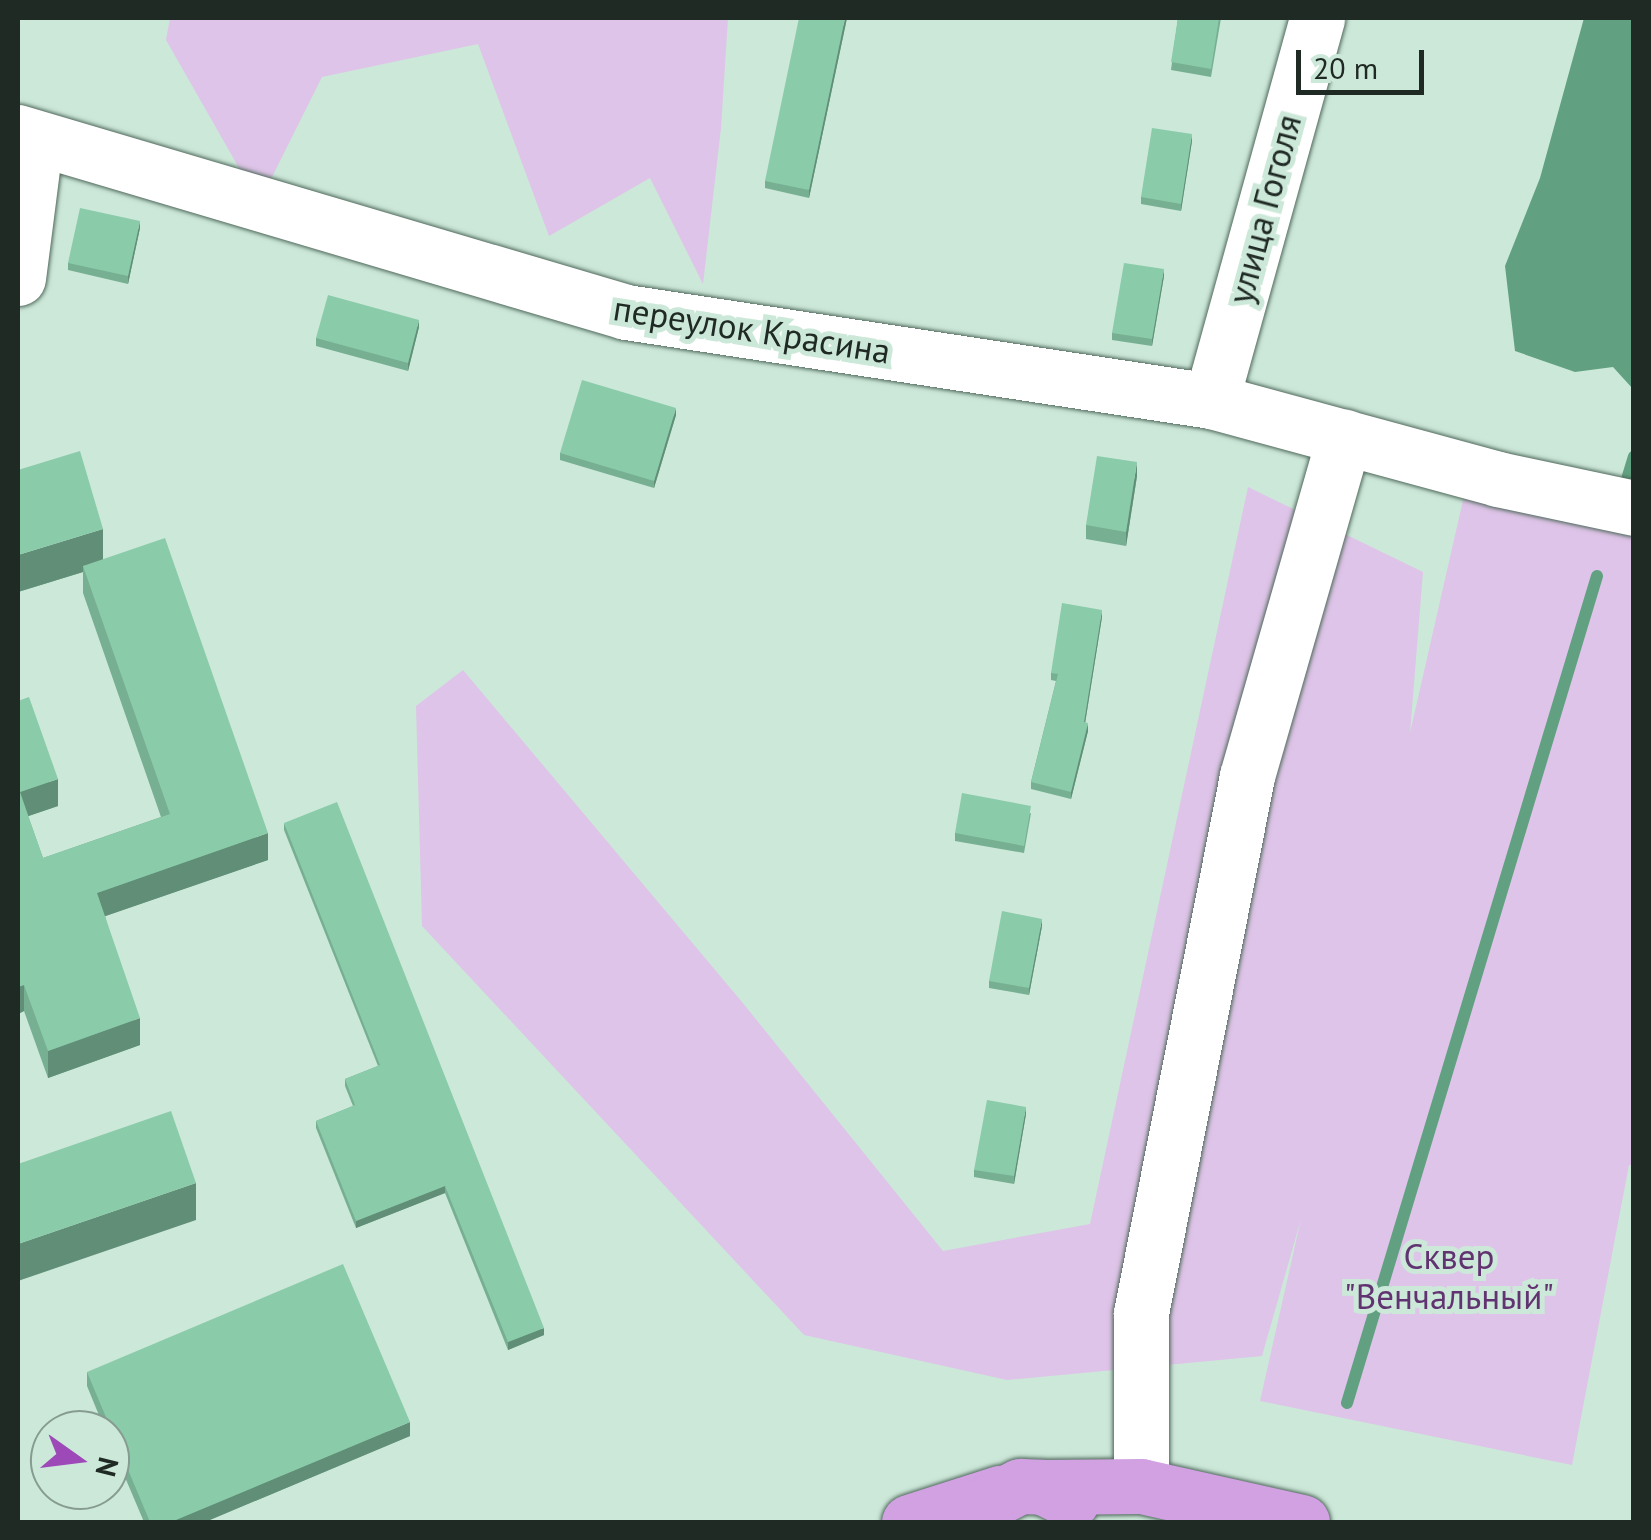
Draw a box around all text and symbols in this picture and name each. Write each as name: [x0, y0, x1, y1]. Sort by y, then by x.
scale bar: [1301, 30, 1428, 92]
text: 20 m: [1313, 48, 1378, 87]
street label: улица Гоголя: [1219, 110, 1309, 308]
street label: переулок Красина: [611, 286, 893, 372]
park label: Сквер "Венчальный": [1344, 1235, 1554, 1317]
north arrow: [30, 1410, 130, 1510]
text: N: [87, 1453, 128, 1480]

